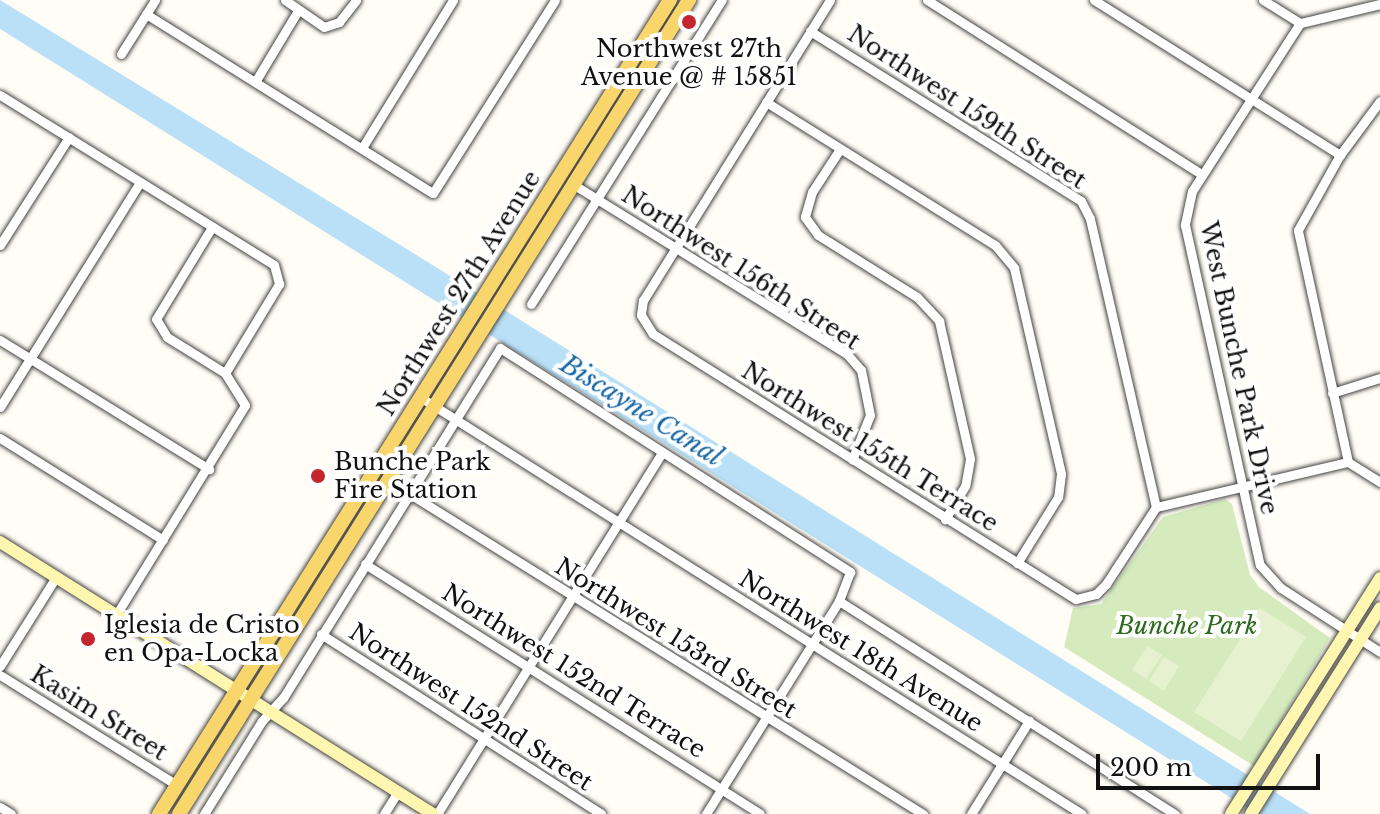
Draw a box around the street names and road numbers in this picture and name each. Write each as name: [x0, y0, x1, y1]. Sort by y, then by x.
street label: Northwest 159th Street: [842, 19, 1092, 195]
street label: Northwest 27th Avenue: [371, 165, 547, 421]
street label: Northwest 156th Street: [616, 180, 866, 356]
street label: West Bunche Park Drive: [1194, 219, 1284, 517]
street label: Northwest 155th Terrace: [736, 356, 1004, 538]
street label: Northwest 153rd Street: [550, 552, 802, 724]
street label: Northwest 18th Avenue: [733, 564, 989, 738]
street label: Northwest 152nd Terrace: [437, 578, 711, 764]
street label: Northwest 152nd Street: [344, 617, 598, 797]
street label: Kasim Street: [25, 659, 173, 767]

